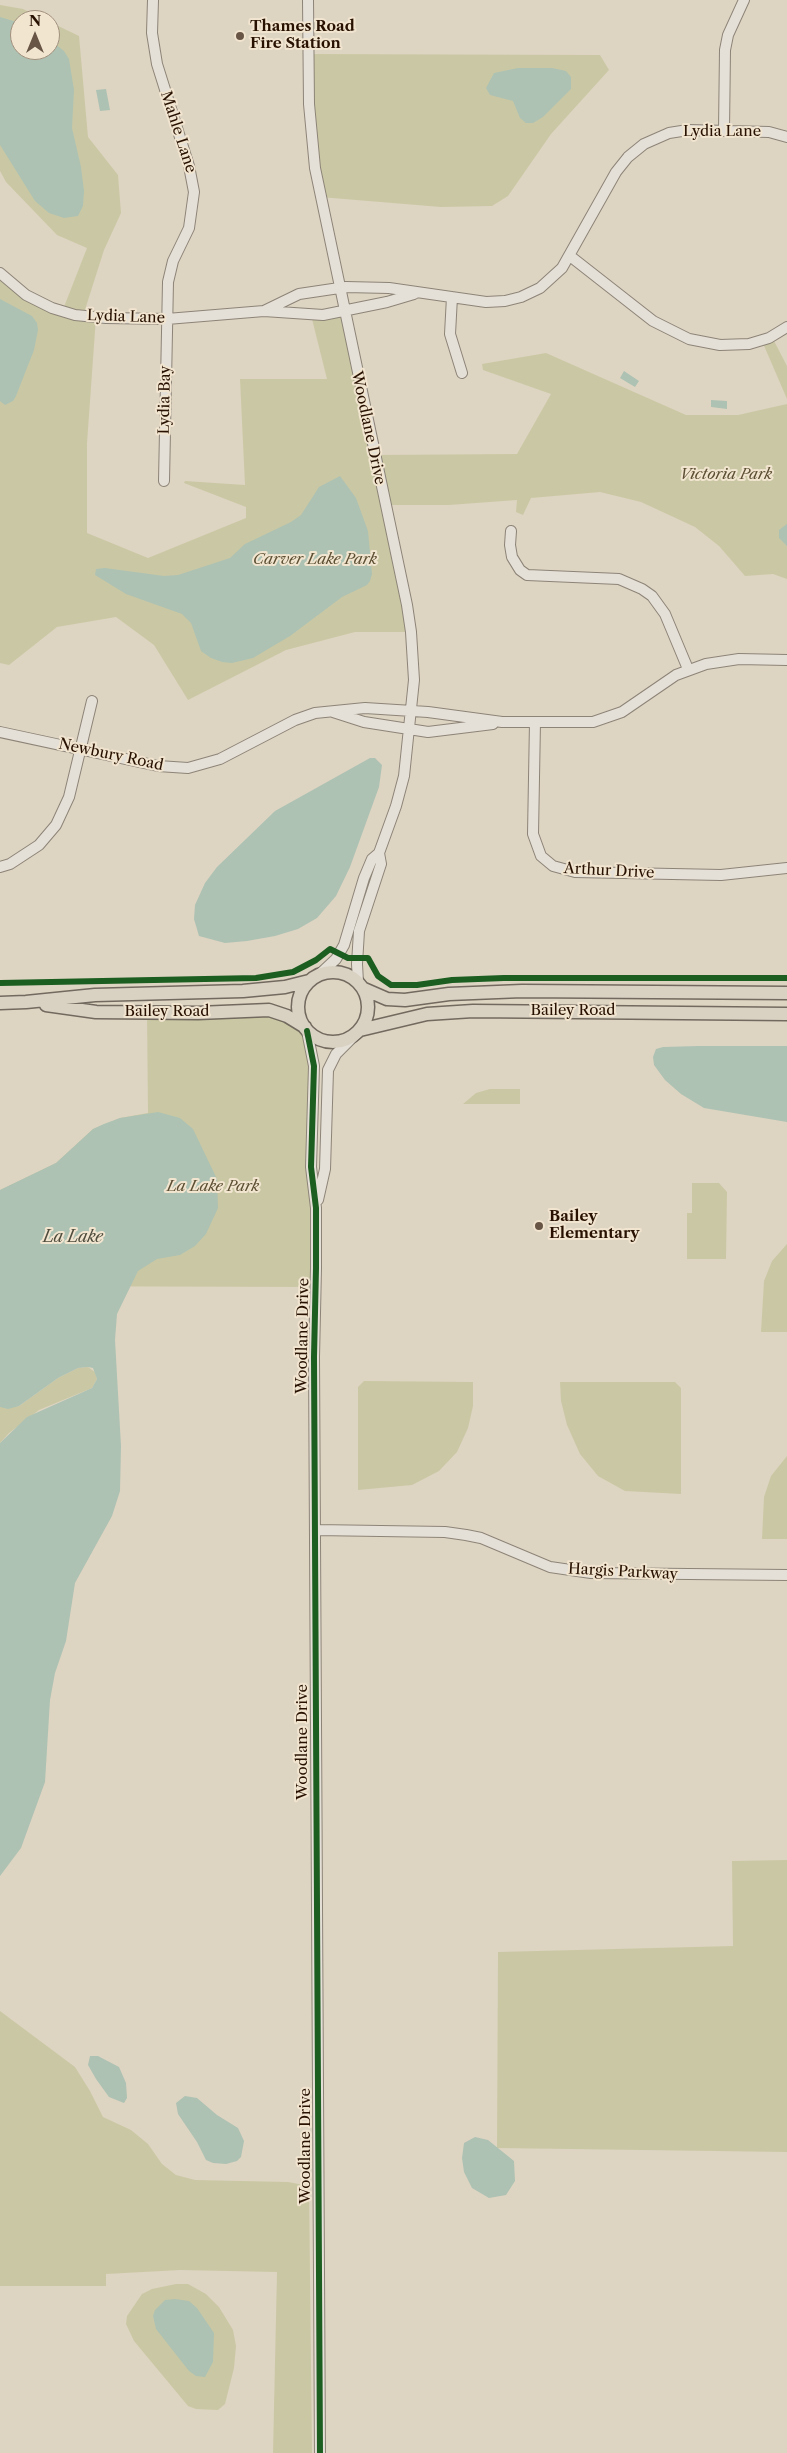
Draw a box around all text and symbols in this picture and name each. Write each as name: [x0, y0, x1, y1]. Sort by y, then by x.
north arrow: [10, 10, 60, 60]
text: N: [29, 12, 41, 30]
place label: Thames Road Fire Station: [250, 18, 355, 53]
marker: Thames Road Fire Station: [234, 30, 246, 42]
street label: Mahle Lane: [156, 89, 200, 175]
street label: Lydia Lane: [683, 123, 761, 141]
street label: Lydia Lane: [87, 307, 165, 327]
street label: Lydia Bay: [155, 365, 175, 435]
street label: Woodlane Drive: [347, 369, 389, 487]
park label: Victoria Park: [680, 466, 772, 484]
park label: Carver Lake Park: [253, 551, 377, 569]
street label: Newbury Road: [57, 735, 165, 775]
street label: Arthur Drive: [563, 860, 655, 882]
street label: Bailey Road: [531, 1002, 615, 1020]
street label: Bailey Road: [125, 1003, 209, 1021]
park label: La Lake Park: [167, 1178, 259, 1196]
place label: Bailey Elementary: [549, 1208, 640, 1243]
marker: Bailey Elementary: [533, 1220, 545, 1232]
water label: La Lake: [43, 1227, 103, 1247]
street label: Woodlane Drive: [293, 1278, 313, 1394]
street label: Hargis Parkway: [568, 1560, 678, 1584]
street label: Woodlane Drive: [294, 1684, 312, 1800]
street label: Woodlane Drive: [297, 2088, 315, 2204]

